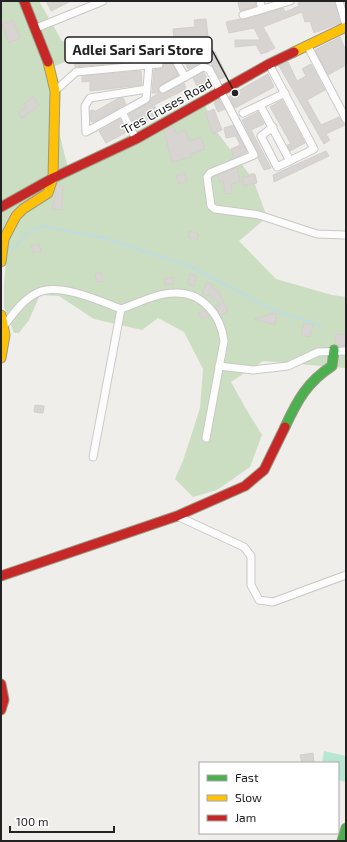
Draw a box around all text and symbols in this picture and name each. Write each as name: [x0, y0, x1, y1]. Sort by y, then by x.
callout: Adlei Sari Sari Store: [65, 37, 212, 63]
text: Adlei Sari Sari Store: [73, 41, 204, 58]
street label: Tres Cruses Road: [119, 75, 215, 137]
legend: [199, 762, 339, 834]
text: Fast: [235, 770, 259, 784]
text: Slow: [235, 790, 262, 804]
scale bar: [10, 808, 114, 834]
text: Jam: [235, 810, 256, 824]
text: 100 m: [16, 814, 48, 828]

